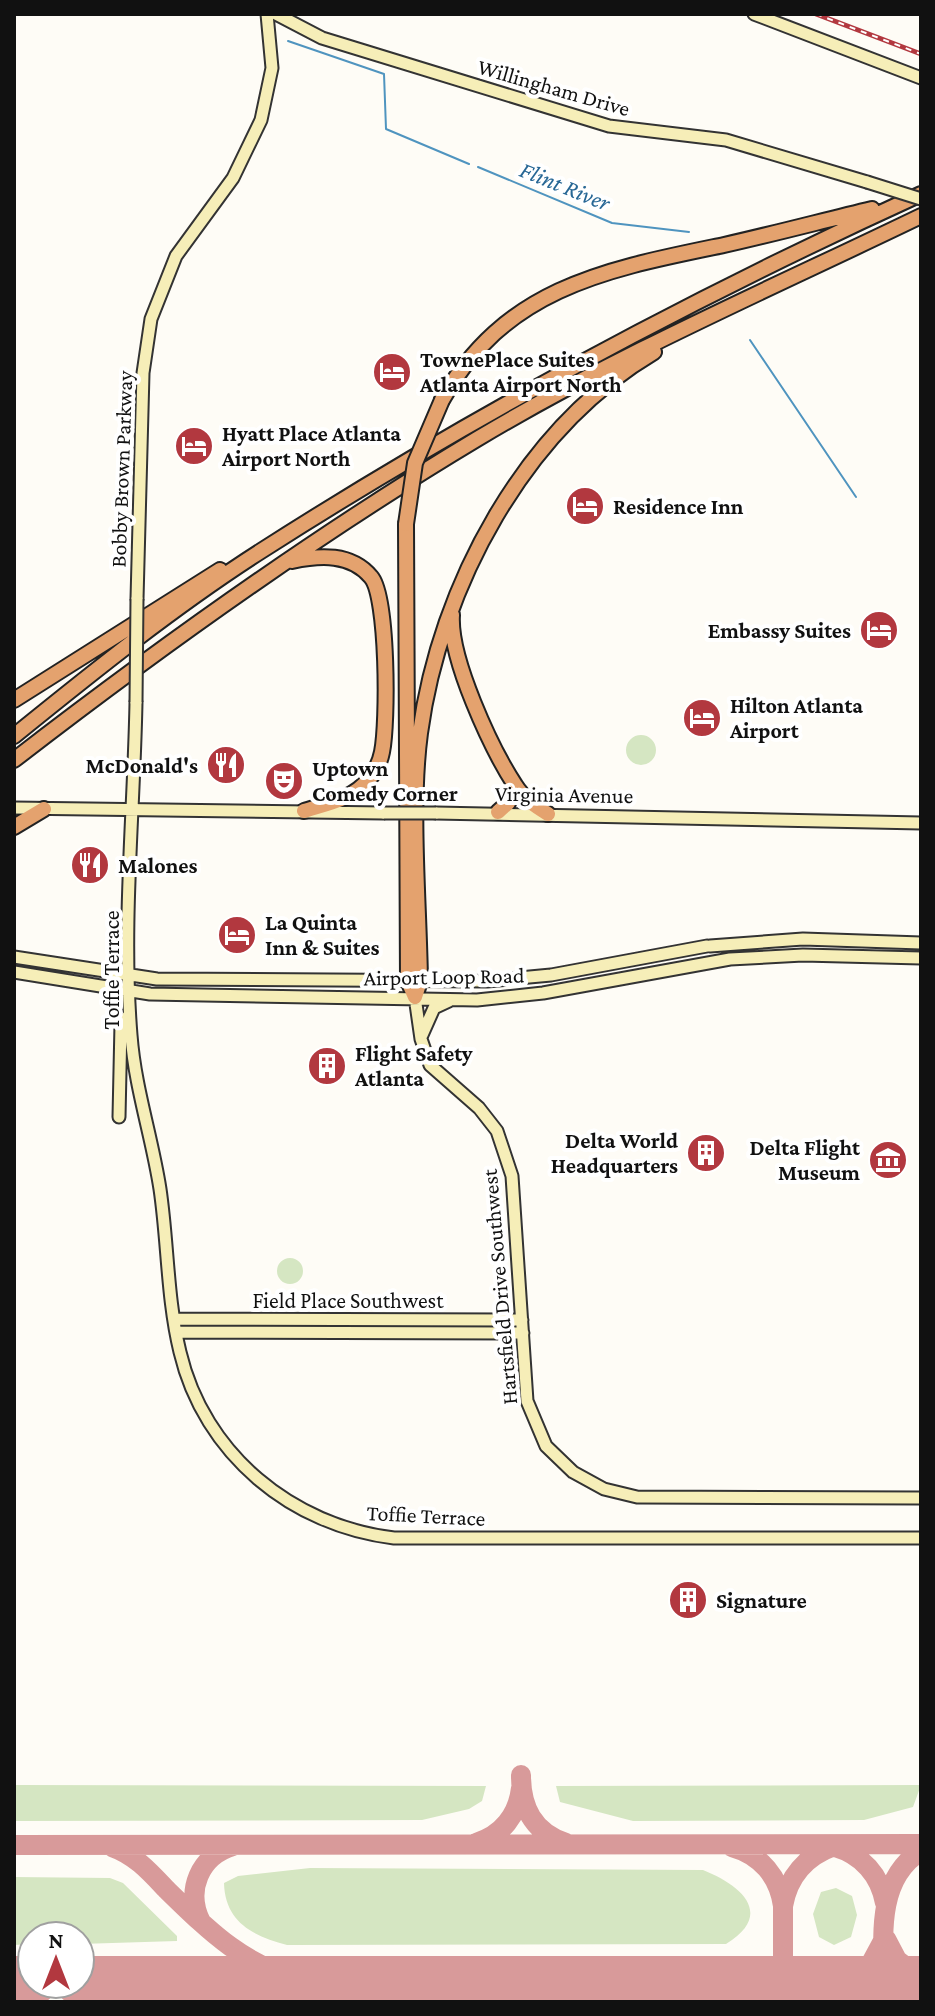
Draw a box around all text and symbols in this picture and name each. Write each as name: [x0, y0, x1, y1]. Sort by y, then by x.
street label: Willingham Drive: [475, 54, 633, 121]
water label: Flint River: [516, 155, 615, 216]
place label: TownePlace Suites Atlanta Airport North: [419, 347, 622, 397]
hotel icon: TownePlace Suites Atlanta Airport North: [371, 351, 413, 393]
street label: Bobby Brown Parkway: [106, 369, 137, 568]
place label: Hyatt Place Atlanta Airport North: [221, 421, 401, 471]
hotel icon: Hyatt Place Atlanta Airport North: [173, 425, 215, 467]
hotel icon: Residence Inn: [564, 485, 606, 527]
place label: Residence Inn: [613, 494, 744, 519]
hotel icon: Embassy Suites: [858, 609, 900, 651]
place label: Embassy Suites: [708, 618, 851, 643]
place label: Hilton Atlanta Airport: [729, 693, 863, 743]
hotel icon: Hilton Atlanta Airport: [681, 697, 723, 739]
restaurant icon: McDonald's: [205, 744, 247, 786]
place label: McDonald's: [85, 753, 198, 778]
place label: Uptown Comedy Corner: [312, 756, 458, 806]
theatre icon: Uptown Comedy Corner: [263, 760, 305, 802]
street label: Virginia Avenue: [495, 781, 633, 808]
restaurant icon: Malones: [69, 844, 111, 886]
place label: Malones: [118, 853, 198, 878]
place label: La Quinta Inn & Suites: [265, 910, 380, 960]
street label: Toffie Terrace: [99, 911, 124, 1029]
hotel icon: La Quinta Inn & Suites: [216, 914, 258, 956]
street label: Airport Loop Road: [363, 963, 525, 990]
place label: Flight Safety Atlanta: [354, 1041, 473, 1091]
building icon: Flight Safety Atlanta: [306, 1045, 348, 1087]
place label: Delta World Headquarters: [551, 1128, 678, 1178]
building icon: Delta World Headquarters: [685, 1132, 727, 1174]
place label: Delta Flight Museum: [749, 1135, 861, 1185]
museum icon: Delta Flight Museum: [867, 1139, 909, 1181]
street label: Hartsfield Drive Southwest: [477, 1167, 522, 1406]
street label: Field Place Southwest: [253, 1288, 444, 1313]
street label: Toffie Terrace: [366, 1500, 486, 1531]
building icon: Signature: [667, 1579, 709, 1621]
place label: Signature: [716, 1588, 807, 1613]
north arrow: [16, 1920, 96, 2000]
text: N: [49, 1928, 64, 1953]

